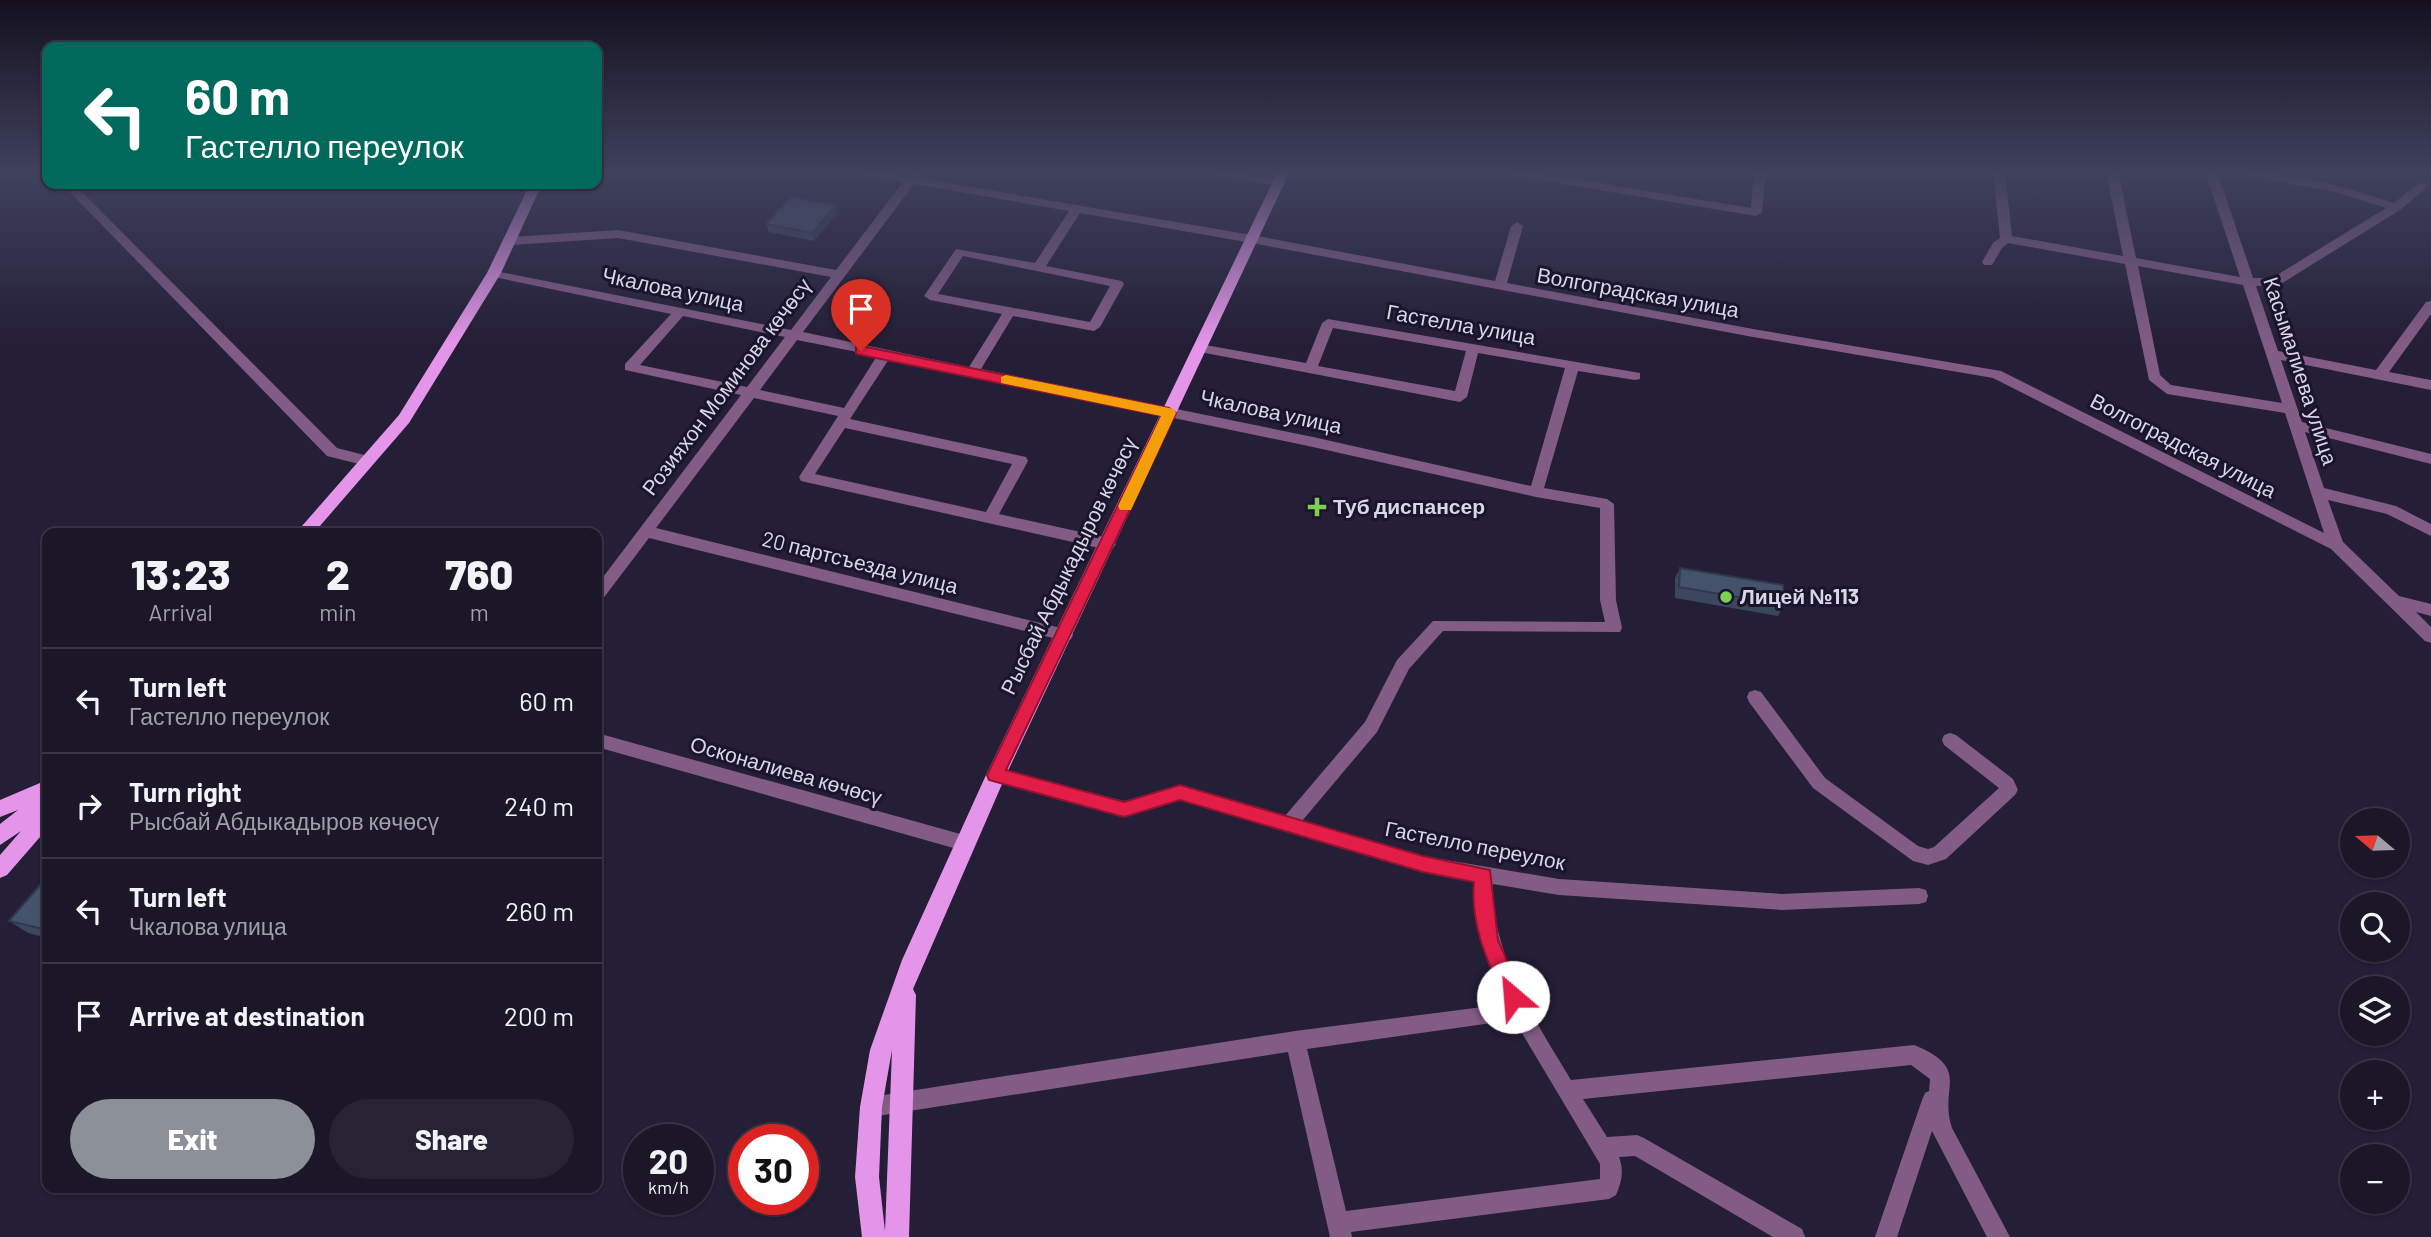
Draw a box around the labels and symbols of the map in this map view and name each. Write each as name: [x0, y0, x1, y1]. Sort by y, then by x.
street label: Чкалова улица: [600, 261, 747, 316]
street label: Волгоградская улица: [1535, 261, 1742, 322]
street label: Розияхон Моминова көчөсү: [636, 272, 816, 499]
street label: Касымалиева улица: [2259, 274, 2344, 468]
pin: [831, 279, 891, 351]
street label: Гастелла улица: [1385, 298, 1538, 349]
street label: Чкалова улица: [1198, 383, 1345, 438]
street label: Волгоградская улица: [2087, 387, 2281, 502]
street label: Рысбай Абдыкадыров көчөсү: [994, 432, 1141, 698]
place label: Туб диспансер: [1333, 493, 1485, 518]
marker: Туб диспансер: [1307, 497, 1327, 517]
street label: 20 партсъезда улица: [760, 525, 961, 598]
place label: Лицей №113: [1740, 583, 1859, 608]
marker: Лицей №113: [1718, 589, 1734, 605]
street label: Осконалиева көчөсү: [688, 730, 886, 809]
north arrow: [2340, 808, 2410, 878]
street label: Гастелло переулок: [1383, 815, 1568, 874]
position arrow: [1476, 960, 1550, 1034]
speed limit sign: 30: [728, 1124, 819, 1215]

